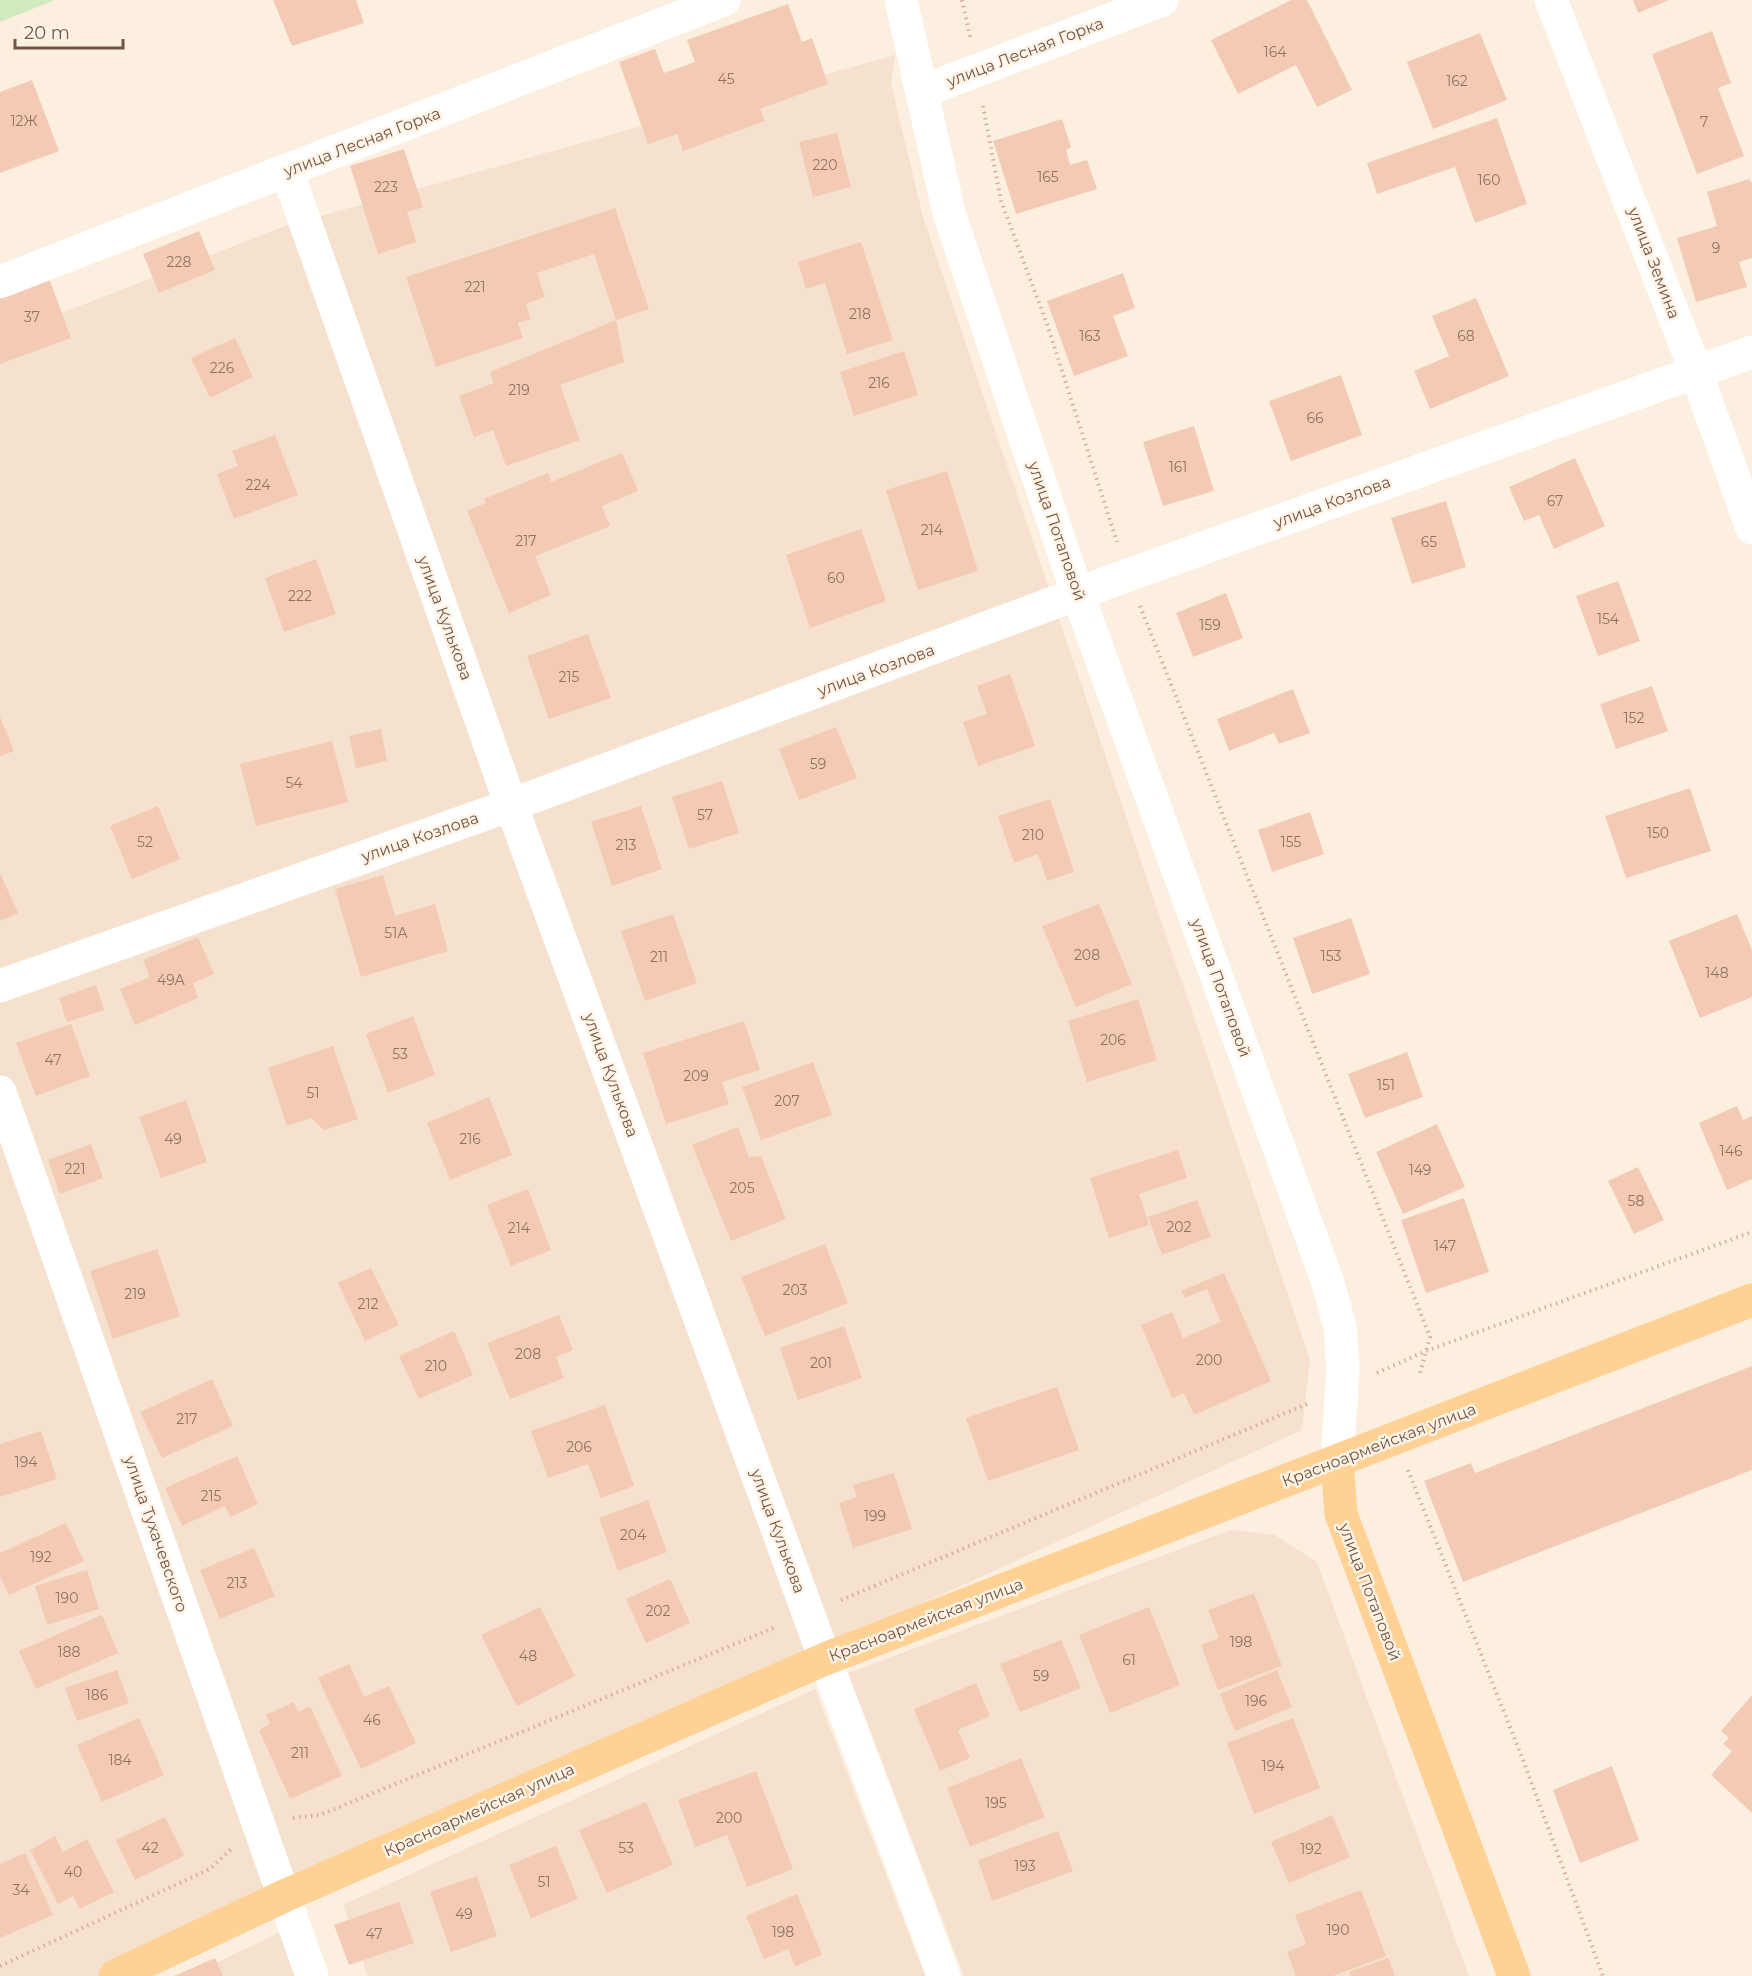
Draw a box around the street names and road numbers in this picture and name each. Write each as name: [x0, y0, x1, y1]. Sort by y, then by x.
street label: улица Лесная Горка: [943, 13, 1106, 91]
street label: улица Лесная Горка: [280, 103, 443, 181]
street label: улица Земина: [1624, 204, 1684, 321]
street label: улица Потаповой: [1024, 458, 1090, 603]
street label: улица Козлова: [1270, 472, 1393, 532]
street label: улица Кулькова: [413, 552, 476, 683]
street label: улица Козлова: [814, 640, 937, 700]
street label: улица Козлова: [358, 808, 481, 866]
street label: улица Потаповой: [1187, 915, 1255, 1060]
street label: улица Кулькова: [579, 1009, 642, 1140]
street label: Красноармейская улица: [1279, 1399, 1479, 1491]
street label: улица Тухачевского: [120, 1452, 192, 1615]
street label: улица Кулькова: [746, 1465, 809, 1596]
street label: улица Потаповой: [1335, 1520, 1405, 1664]
street label: Красноармейская улица: [826, 1574, 1026, 1666]
street label: Красноармейская улица: [381, 1759, 577, 1861]

